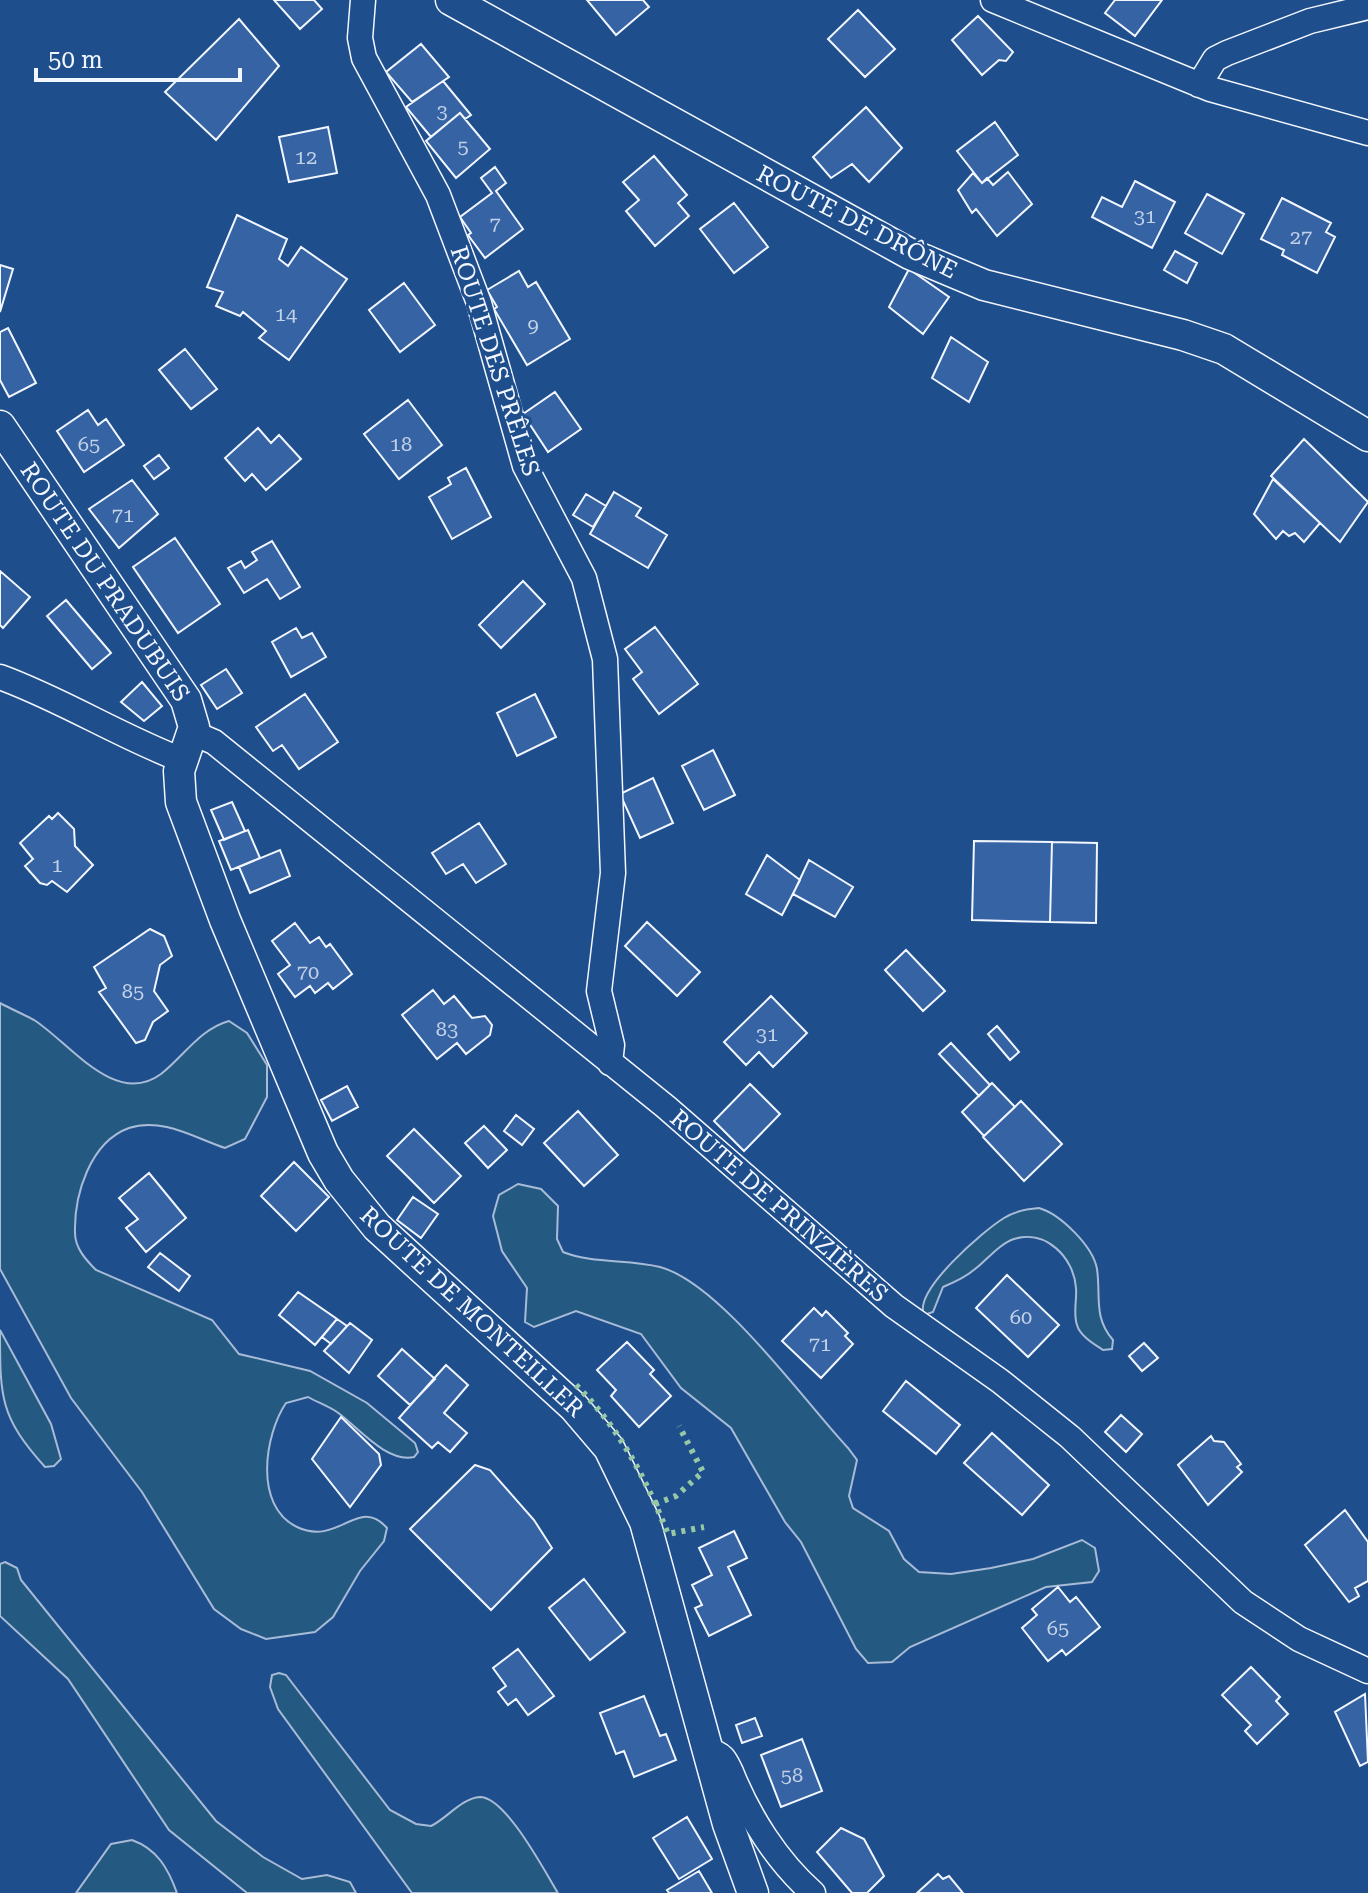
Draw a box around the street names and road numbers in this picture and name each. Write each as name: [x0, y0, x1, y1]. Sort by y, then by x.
street label: ROUTE DE DRÔNE: [752, 158, 962, 285]
street label: ROUTE DES PRÊLES: [445, 242, 546, 480]
street label: ROUTE DU PRADUBUIS: [15, 457, 195, 707]
street label: ROUTE DE PRINZIÈRES: [665, 1103, 894, 1308]
street label: ROUTE DE MONTEILLER: [354, 1201, 590, 1423]

